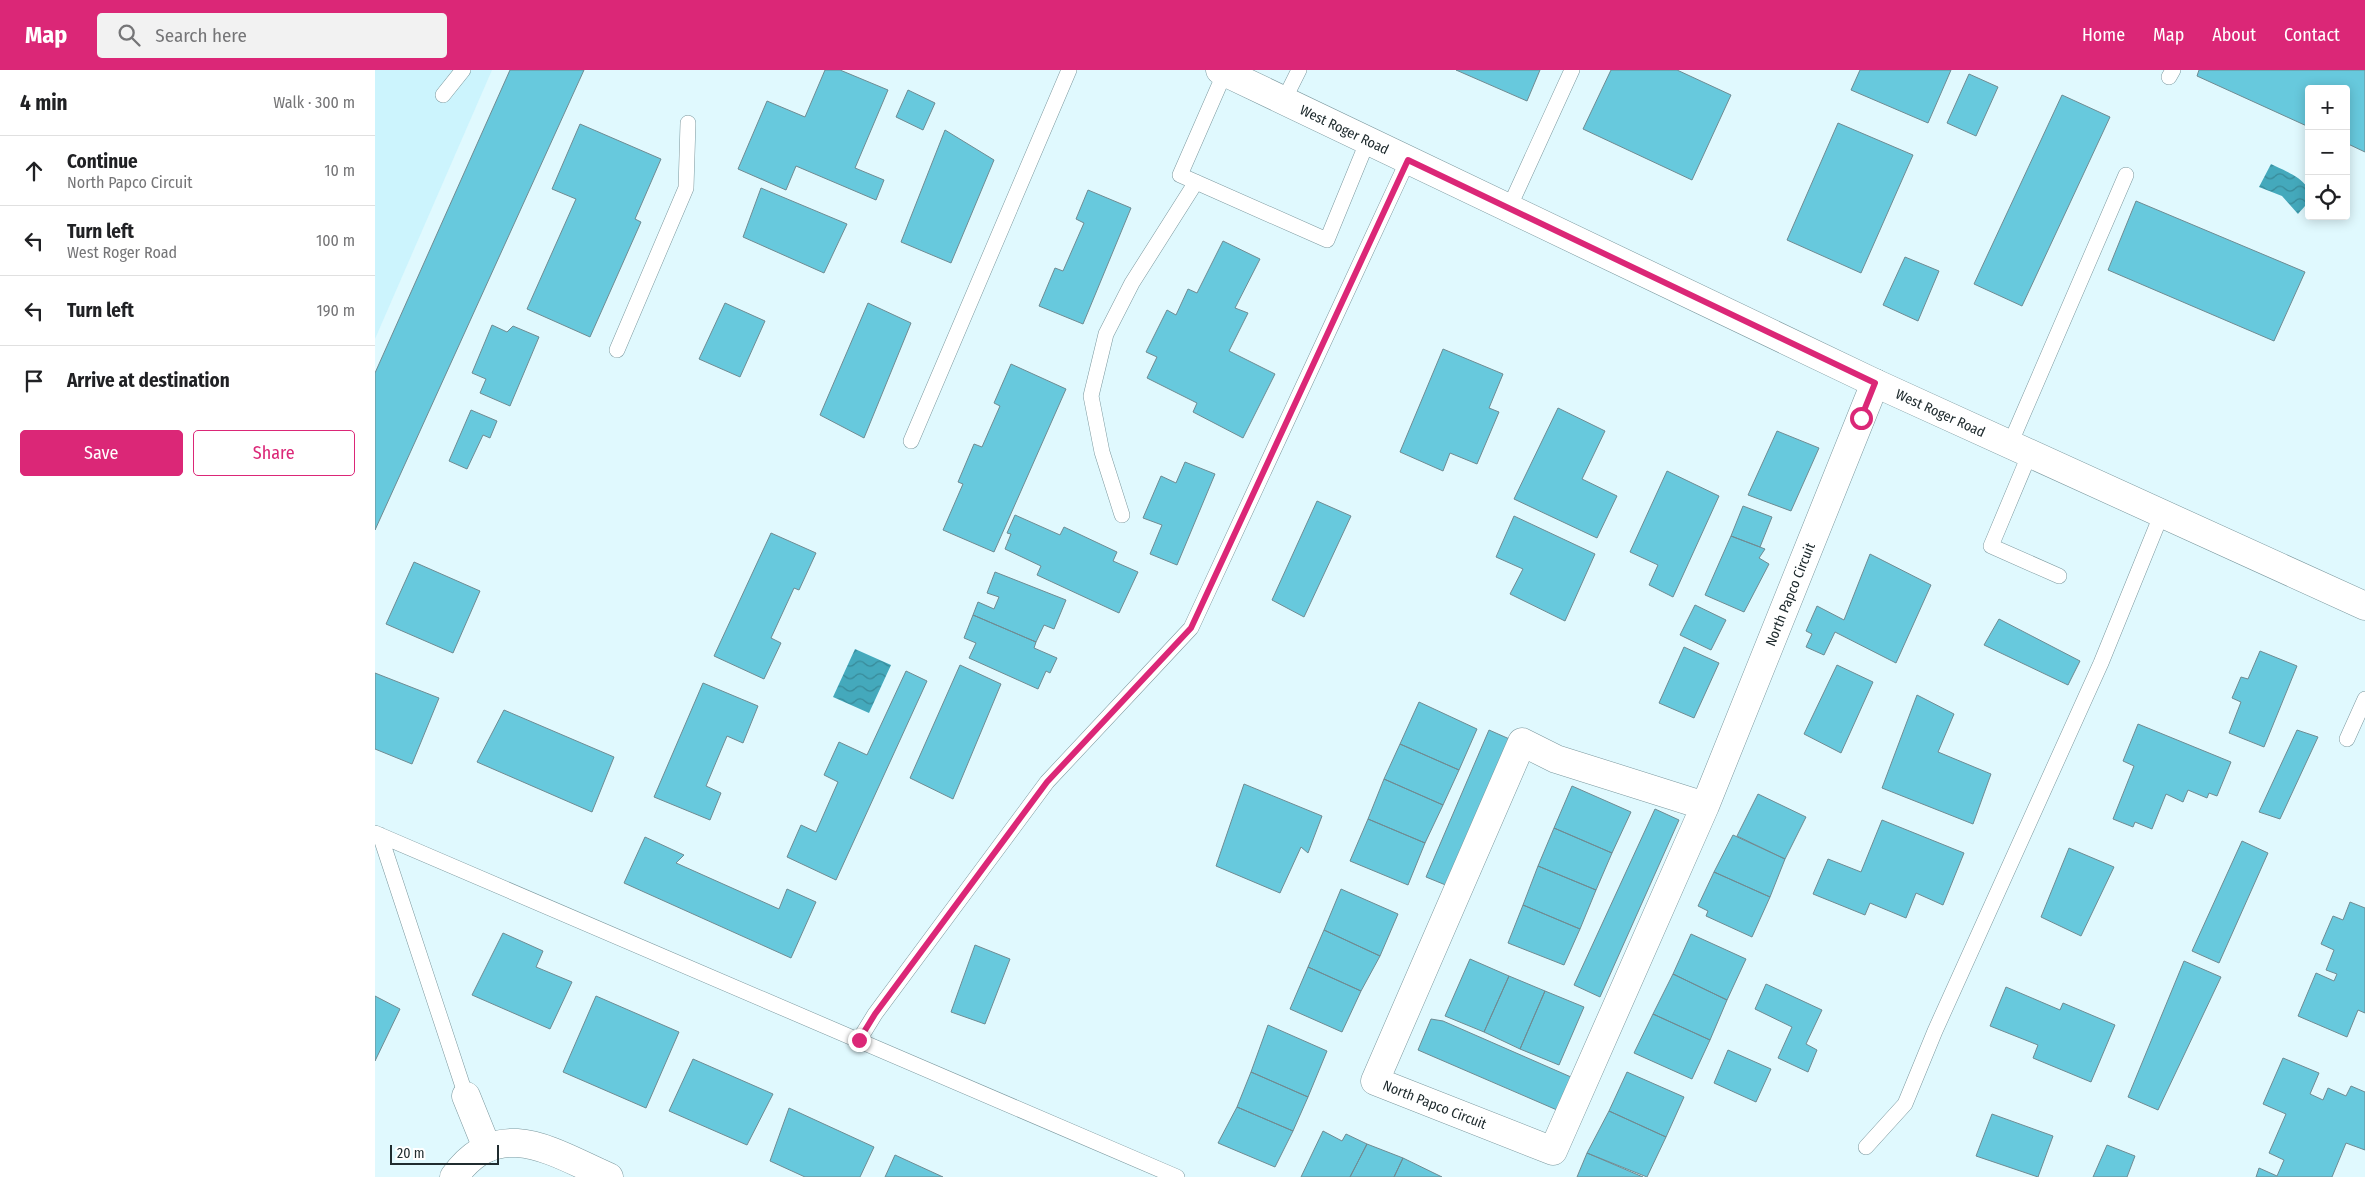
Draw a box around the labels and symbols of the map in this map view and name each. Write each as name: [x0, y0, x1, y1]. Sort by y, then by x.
street label: West Roger Road: [1297, 101, 1391, 158]
street label: West Roger Road: [1893, 386, 1988, 441]
route start: [1850, 407, 1873, 430]
street label: North Papco Circuit: [1762, 540, 1819, 649]
route end: [848, 1029, 871, 1052]
street label: North Papco Circuit: [1380, 1077, 1489, 1133]
scale bar: [390, 1142, 499, 1165]

